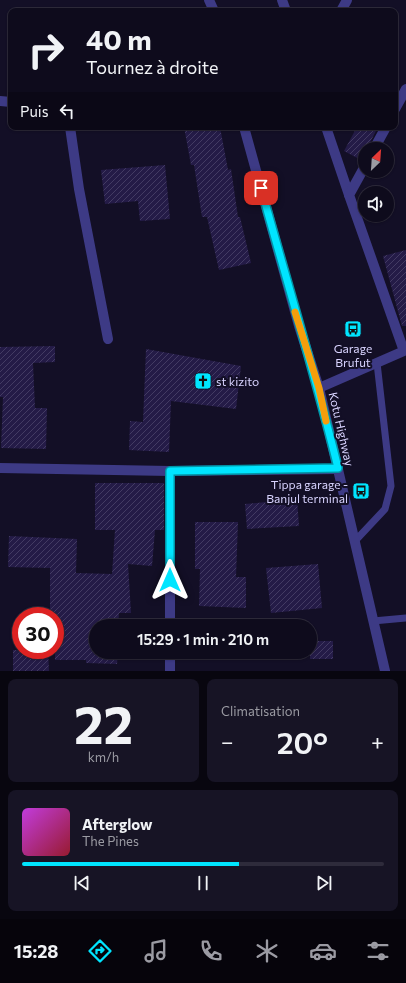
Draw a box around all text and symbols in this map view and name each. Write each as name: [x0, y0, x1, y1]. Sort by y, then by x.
text: 40 m: [86, 22, 152, 56]
icon: right: [20, 24, 72, 76]
text: Tournez à droite: [86, 56, 219, 78]
icon: left: [56, 100, 78, 122]
text: Puis: [20, 102, 48, 120]
north arrow: [358, 142, 394, 178]
map controls: [358, 142, 394, 222]
pin: [244, 171, 278, 205]
icon: arrive: [250, 177, 272, 199]
button: sound: [358, 186, 394, 222]
bus stop icon: Garage Brufut: [343, 319, 363, 339]
place label: Garage Brufut: [334, 341, 372, 369]
church icon: st kizito: [193, 371, 213, 391]
place label: st kizito: [216, 374, 259, 388]
street label: Kotu Highway: [327, 390, 357, 468]
place label: Tippa garage - Banjul terminal: [266, 477, 348, 505]
bus stop icon: Tippa garage - Banjul terminal: [351, 481, 371, 501]
position arrow: [149, 559, 191, 601]
speed limit sign: 30: [12, 607, 64, 659]
text: 15:29 · 1 min · 210 m: [137, 630, 269, 648]
text: 22: [74, 691, 133, 755]
text: Climatisation: [221, 703, 300, 719]
text: 20°: [277, 723, 328, 760]
text: −: [221, 728, 234, 755]
text: +: [371, 728, 384, 755]
text: km/h: [88, 749, 119, 765]
text: Afterglow: [82, 815, 152, 833]
text: The Pines: [82, 833, 139, 849]
icon: previous: [71, 872, 93, 894]
icon: pause: [192, 872, 214, 894]
icon: next: [313, 872, 335, 894]
icon: directions: [86, 937, 114, 965]
icon: music: [142, 937, 170, 965]
icon: phone: [197, 937, 225, 965]
icon: climate: [253, 937, 281, 965]
icon: car: [309, 937, 337, 965]
icon: filters: [364, 937, 392, 965]
text: 15:28: [14, 940, 58, 962]

